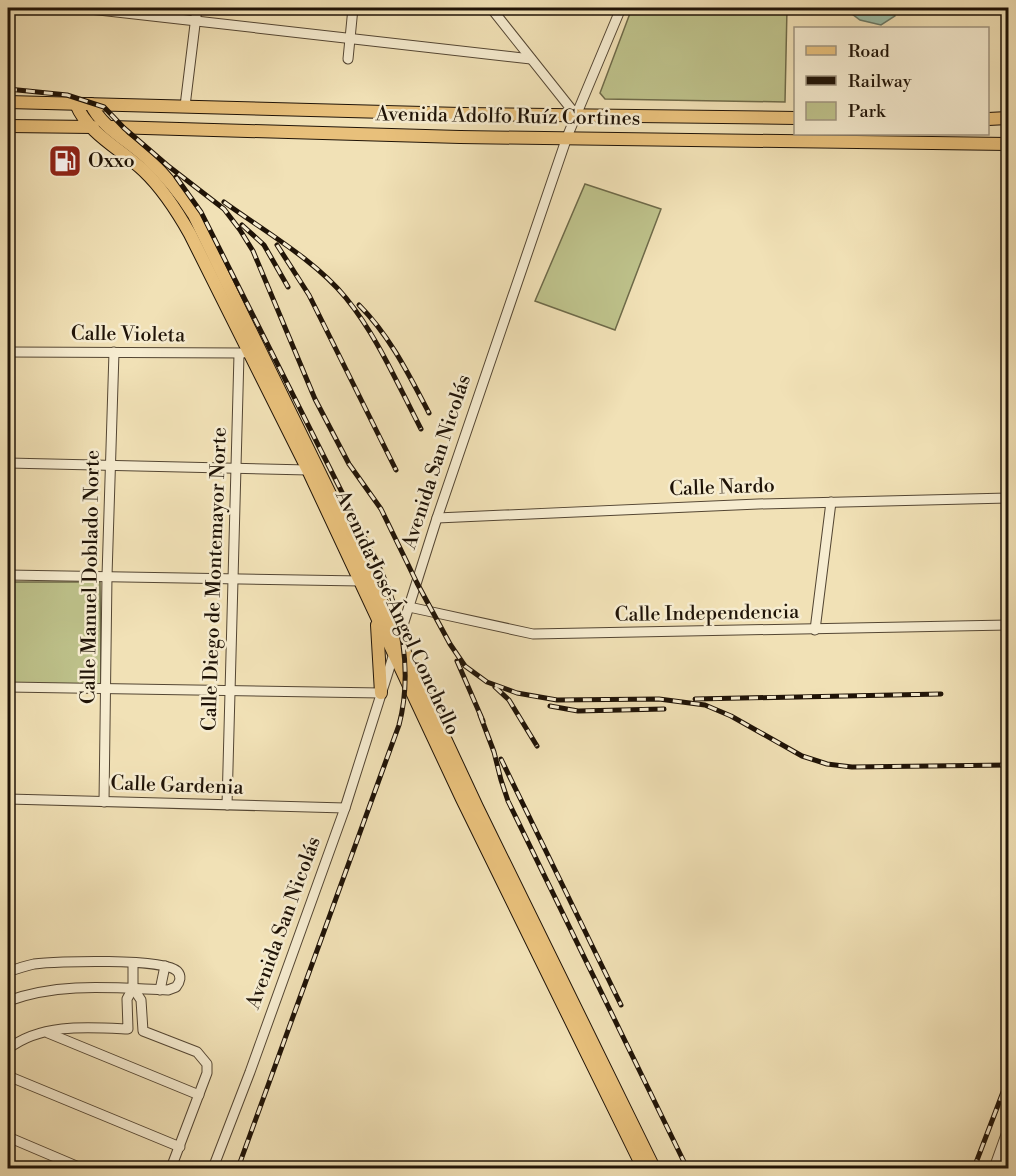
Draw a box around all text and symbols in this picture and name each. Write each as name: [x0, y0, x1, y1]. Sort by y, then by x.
legend: [794, 27, 989, 135]
text: Road: [848, 40, 891, 63]
text: Railway: [848, 70, 912, 93]
text: Park: [848, 100, 887, 123]
street label: Avenida Adolfo Ruíz Cortines: [374, 102, 641, 132]
fuel station icon: Oxxo: [47, 143, 83, 179]
place label: Oxxo: [88, 149, 135, 174]
street label: Calle Violeta: [71, 322, 186, 349]
street label: Avenida San Nicolás: [397, 372, 477, 553]
street label: Calle Diego de Montemayor Norte: [197, 427, 233, 731]
street label: Calle Manuel Doblado Norte: [76, 450, 106, 704]
street label: Calle Nardo: [669, 474, 775, 502]
street label: Avenida José Ángel Conchello: [329, 485, 466, 739]
street label: Calle Independencia: [614, 600, 800, 628]
street label: Calle Gardenia: [110, 771, 245, 801]
street label: Avenida San Nicolás: [241, 833, 327, 1014]

